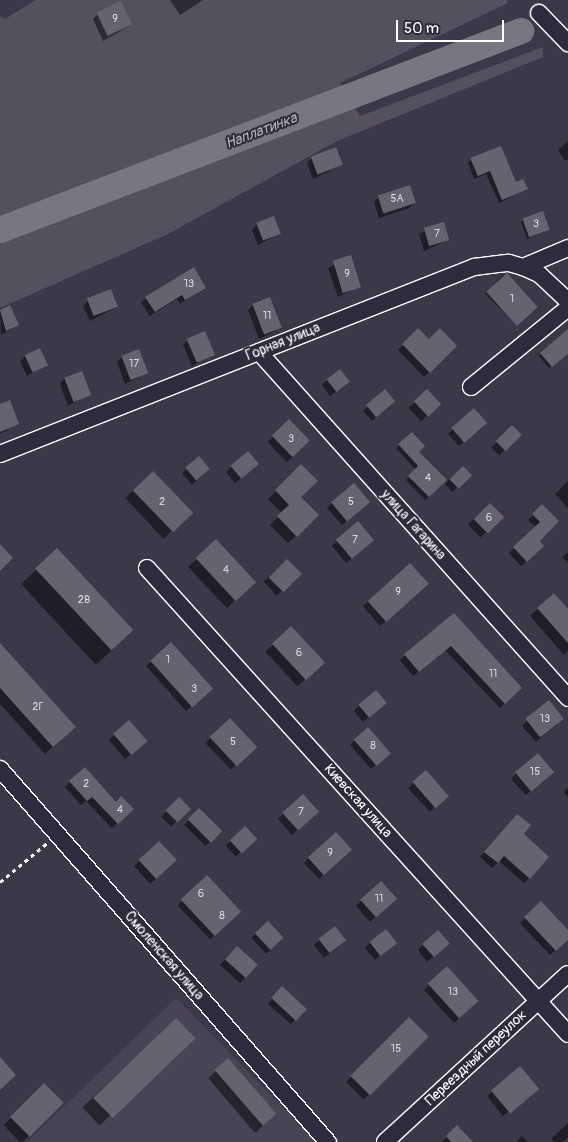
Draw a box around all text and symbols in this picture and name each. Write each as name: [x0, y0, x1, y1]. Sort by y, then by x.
scale bar: [398, 10, 506, 42]
house number: 9: [112, 12, 118, 26]
text: 50 m: [404, 19, 439, 38]
water label: Наплатинка: [223, 109, 299, 153]
house number: 5А: [390, 192, 404, 206]
house number: 3: [533, 217, 539, 231]
house number: 7: [434, 227, 440, 241]
house number: 9: [344, 267, 350, 281]
house number: 13: [184, 277, 194, 291]
house number: 1: [510, 292, 514, 306]
house number: 11: [263, 309, 271, 323]
street label: Горная улица: [243, 319, 323, 365]
house number: 17: [129, 357, 139, 371]
house number: 3: [288, 432, 294, 446]
house number: 4: [425, 471, 431, 485]
street label: улица Гагарина: [377, 486, 449, 564]
house number: 2: [159, 495, 165, 509]
house number: 5: [348, 495, 354, 509]
house number: 6: [486, 511, 492, 525]
house number: 7: [352, 533, 358, 547]
house number: 4: [223, 563, 229, 577]
house number: 9: [395, 585, 401, 599]
house number: 2В: [78, 593, 90, 607]
house number: 6: [296, 646, 302, 660]
house number: 1: [166, 653, 170, 667]
house number: 11: [489, 667, 497, 681]
house number: 3: [191, 682, 197, 696]
house number: 2Г: [32, 700, 44, 714]
house number: 13: [540, 712, 550, 726]
house number: 5: [230, 735, 236, 749]
house number: 8: [370, 739, 376, 753]
street label: Киевская улица: [321, 761, 395, 841]
house number: 15: [530, 765, 540, 779]
house number: 2: [83, 777, 89, 791]
house number: 4: [117, 803, 123, 817]
house number: 7: [298, 805, 304, 819]
house number: 9: [327, 846, 333, 860]
house number: 6: [198, 887, 204, 901]
house number: 11: [375, 892, 383, 906]
street label: Смоленская улица: [121, 908, 207, 1004]
house number: 8: [219, 909, 225, 923]
house number: 13: [448, 985, 458, 999]
street label: Переездный переулок: [422, 1007, 530, 1109]
house number: 15: [391, 1042, 401, 1056]

